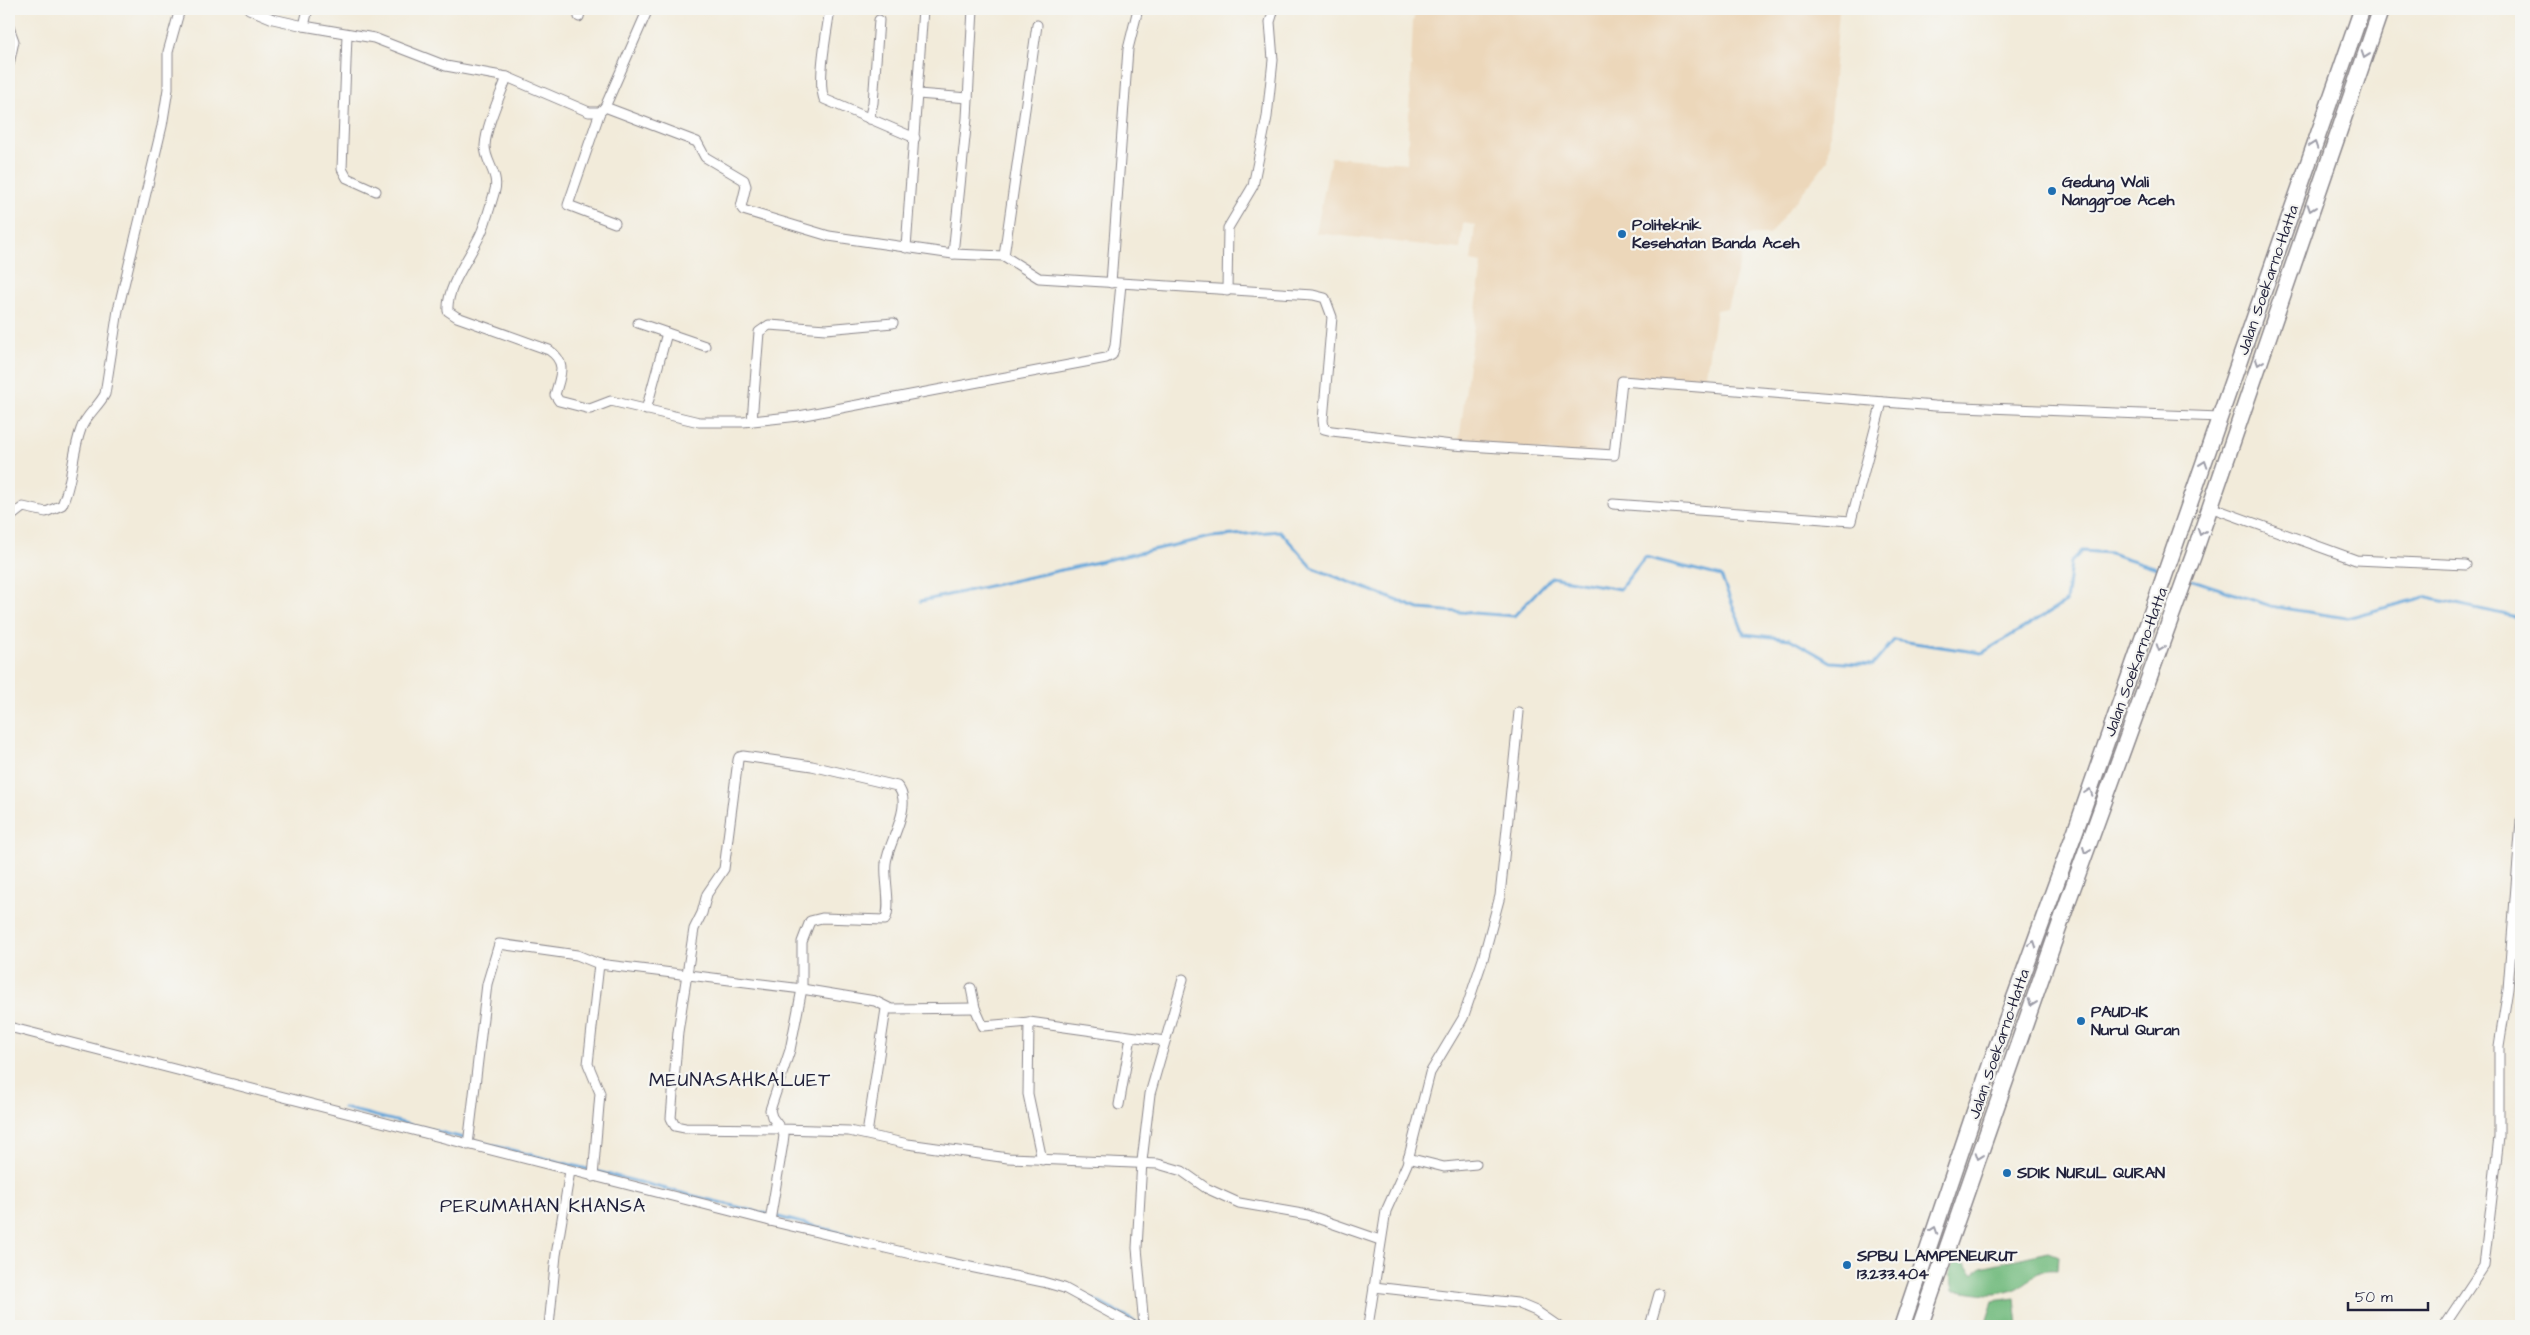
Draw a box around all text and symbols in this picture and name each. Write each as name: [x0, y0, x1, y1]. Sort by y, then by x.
one-way arrow: [2361, 50, 2371, 58]
one-way arrow: [2308, 141, 2318, 150]
place label: Gedung Wali Nanggroe Aceh: [2062, 171, 2176, 213]
marker: Gedung Wali Nanggroe Aceh: [2046, 185, 2058, 197]
street label: Jalan Soekarno-Hatta: [2232, 202, 2304, 358]
one-way arrow: [2307, 203, 2317, 212]
place label: Politeknik Kesehatan Banda Aceh: [1632, 214, 1800, 254]
marker: Politeknik Kesehatan Banda Aceh: [1616, 228, 1628, 240]
one-way arrow: [2255, 357, 2265, 366]
one-way arrow: [2198, 460, 2208, 469]
one-way arrow: [2197, 528, 2207, 536]
street label: Jalan Soekarno-Hatta: [2099, 584, 2173, 740]
one-way arrow: [2155, 643, 2165, 651]
one-way arrow: [2083, 788, 2093, 796]
one-way arrow: [2082, 845, 2092, 854]
one-way arrow: [2027, 940, 2037, 949]
street label: Jalan Soekarno-Hatta: [1963, 966, 2035, 1122]
one-way arrow: [2028, 998, 2038, 1007]
place label: PAUD-IK Nurul Quran: [2091, 1001, 2180, 1041]
marker: PAUD-IK Nurul Quran: [2075, 1015, 2087, 1027]
district label: MEUNASAHKALUET: [649, 1067, 831, 1094]
one-way arrow: [1974, 1152, 1984, 1160]
place label: SDIK NURUL QURAN: [2016, 1162, 2165, 1184]
marker: SDIK NURUL QURAN: [2001, 1167, 2013, 1179]
district label: PERUMAHAN KHANSA: [440, 1193, 646, 1220]
one-way arrow: [1928, 1226, 1938, 1235]
place label: SPBU LAMPENEURUT 13.233.404: [1856, 1245, 2018, 1285]
marker: SPBU LAMPENEURUT 13.233.404: [1841, 1259, 1853, 1271]
scale bar: [2348, 1280, 2428, 1312]
text: 50 m: [2355, 1287, 2393, 1308]

